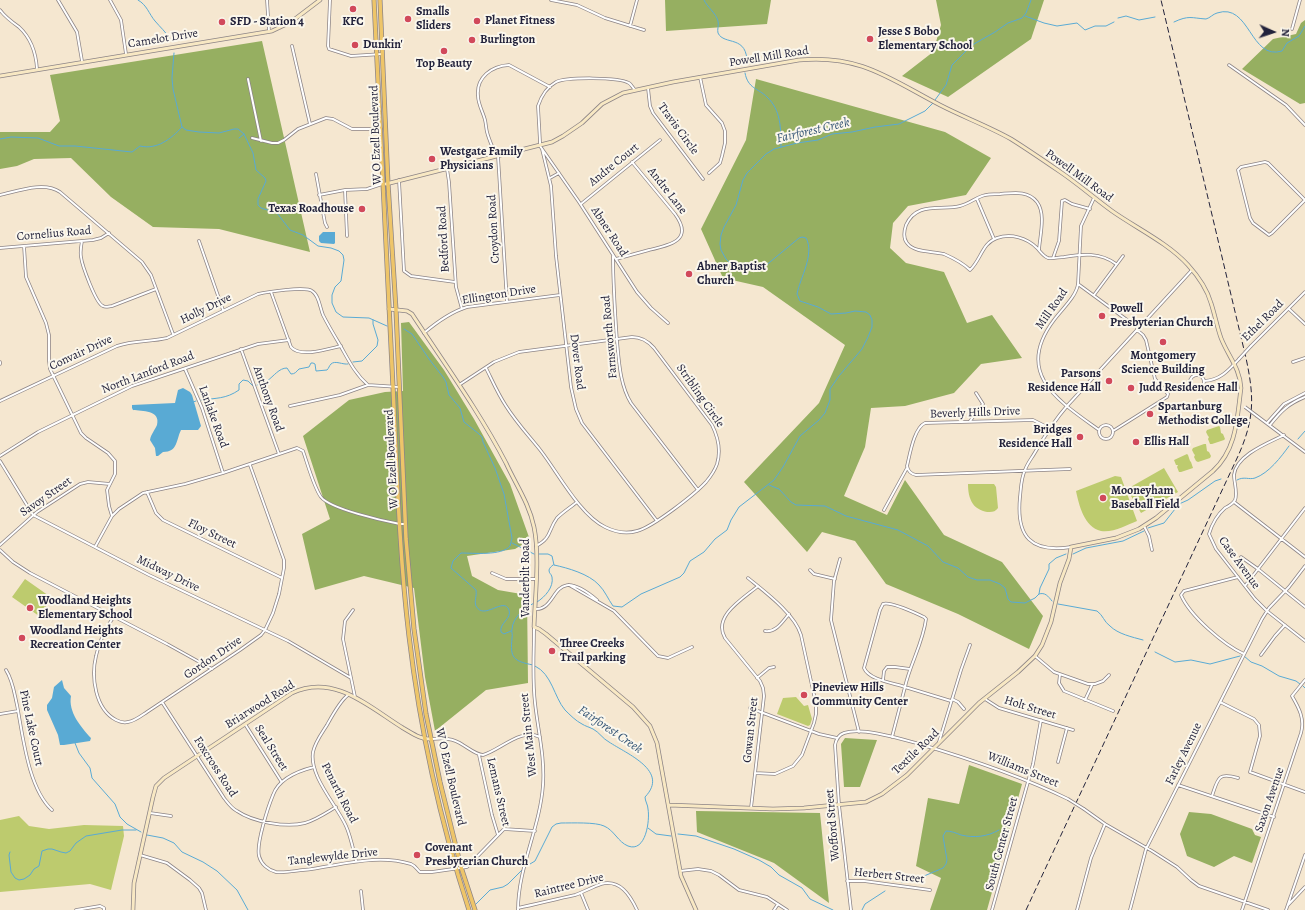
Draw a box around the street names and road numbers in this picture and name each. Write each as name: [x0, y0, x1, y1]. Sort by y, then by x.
street label: Camelot Drive: [127, 26, 199, 52]
street label: Powell Mill Road: [728, 44, 810, 70]
street label: W O Ezell Boulevard: [367, 85, 385, 185]
street label: Travis Circle: [654, 100, 702, 158]
street label: Andre Court: [586, 140, 642, 190]
street label: Powell Mill Road: [1042, 147, 1116, 205]
street label: Andre Lane: [644, 165, 690, 217]
street label: Croydon Road: [485, 194, 503, 264]
street label: Abner Road: [588, 204, 630, 260]
street label: Bedford Road: [435, 205, 453, 273]
street label: Cornelius Road: [16, 224, 92, 244]
street label: Ellington Drive: [461, 282, 537, 308]
street label: Mill Road: [1033, 286, 1071, 332]
street label: Holly Drive: [178, 290, 234, 328]
street label: Farnsworth Road: [599, 295, 621, 379]
street label: Ethel Road: [1239, 297, 1287, 345]
street label: Convair Drive: [47, 332, 115, 374]
street label: Dover Road: [566, 333, 588, 391]
street label: North Lanford Road: [100, 349, 196, 397]
street label: Stribling Circle: [673, 361, 727, 431]
street label: Anthony Road: [249, 364, 287, 434]
street label: Lanlake Road: [195, 384, 231, 450]
street label: Beverly Hills Drive: [930, 404, 1020, 422]
street label: W O Ezell Boulevard: [382, 409, 402, 509]
street label: Savoy Street: [17, 474, 75, 520]
street label: Floy Street: [185, 516, 239, 552]
street label: Case Avenue: [1215, 534, 1263, 592]
street label: Vanderbilt Road: [519, 539, 533, 617]
street label: Midway Drive: [134, 553, 202, 595]
street label: Gordon Drive: [181, 633, 245, 683]
street label: Briarwood Road: [223, 678, 297, 732]
street label: Pine Lake Court: [16, 689, 46, 767]
street label: West Main Street: [517, 692, 541, 778]
street label: Holt Street: [1002, 693, 1058, 723]
street label: Gowan Street: [740, 696, 762, 764]
street label: Farley Avenue: [1163, 720, 1205, 788]
street label: Seal Street: [251, 722, 291, 774]
street label: Textile Road: [890, 726, 942, 778]
street label: W O Ezell Boulevard: [432, 727, 468, 827]
street label: Foxcross Road: [190, 734, 240, 800]
street label: Williams Street: [985, 749, 1061, 791]
street label: Lemans Street: [483, 756, 513, 828]
street label: Penarth Road: [318, 760, 360, 826]
street label: Saxon Avenue: [1252, 766, 1288, 834]
street label: Wofford Street: [823, 788, 843, 862]
street label: South Center Street: [983, 796, 1021, 892]
street label: Tanglewylde Drive: [287, 845, 379, 869]
street label: Herbert Street: [853, 865, 925, 887]
street label: Raintree Drive: [533, 870, 605, 902]

